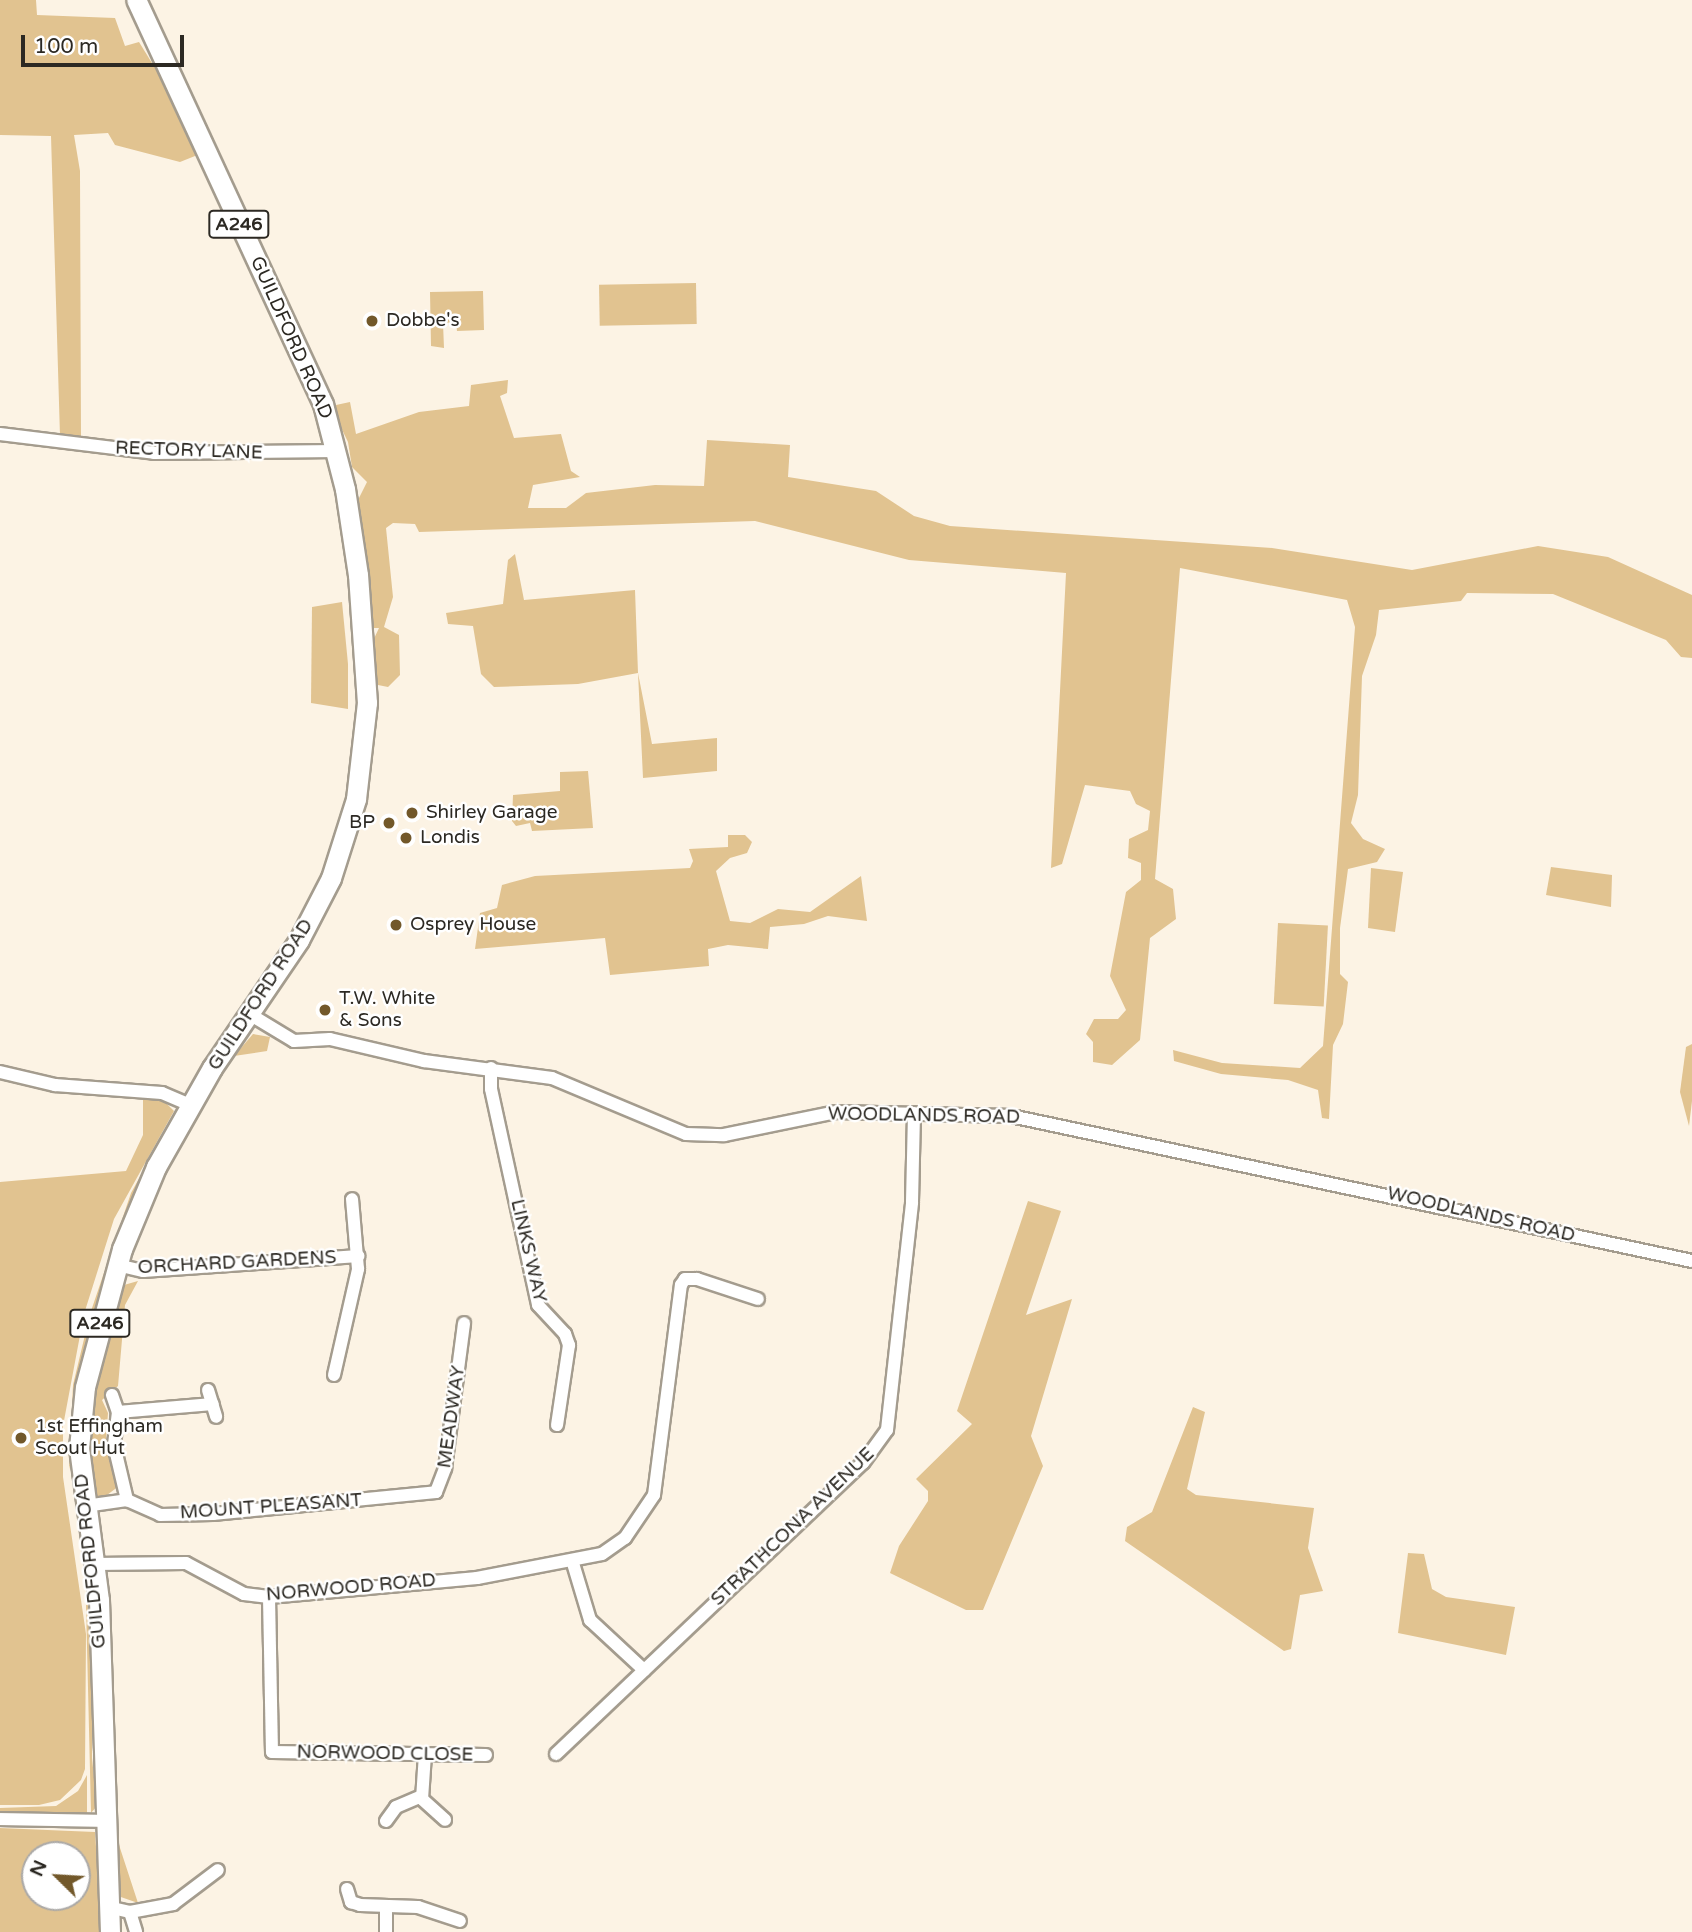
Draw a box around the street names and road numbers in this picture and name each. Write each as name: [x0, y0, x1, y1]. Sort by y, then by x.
road number: A246: [208, 210, 270, 238]
street label: GUILDFORD ROAD: [245, 253, 337, 423]
street label: RECTORY LANE: [115, 437, 263, 465]
street label: GUILDFORD ROAD: [204, 915, 318, 1075]
street label: WOODLANDS ROAD: [828, 1103, 1020, 1129]
street label: WOODLANDS ROAD: [1385, 1182, 1577, 1248]
street label: LINKS WAY: [505, 1197, 551, 1305]
street label: ORCHARD GARDENS: [137, 1246, 337, 1280]
road number: A246: [68, 1308, 132, 1338]
street label: MEADWAY: [434, 1364, 470, 1470]
street label: STRATHCONA AVENUE: [707, 1443, 879, 1611]
street label: GUILDFORD ROAD: [70, 1472, 112, 1650]
street label: MOUNT PLEASANT: [179, 1489, 363, 1525]
street label: NORWOOD ROAD: [265, 1569, 437, 1607]
street label: NORWOOD CLOSE: [296, 1741, 474, 1767]

